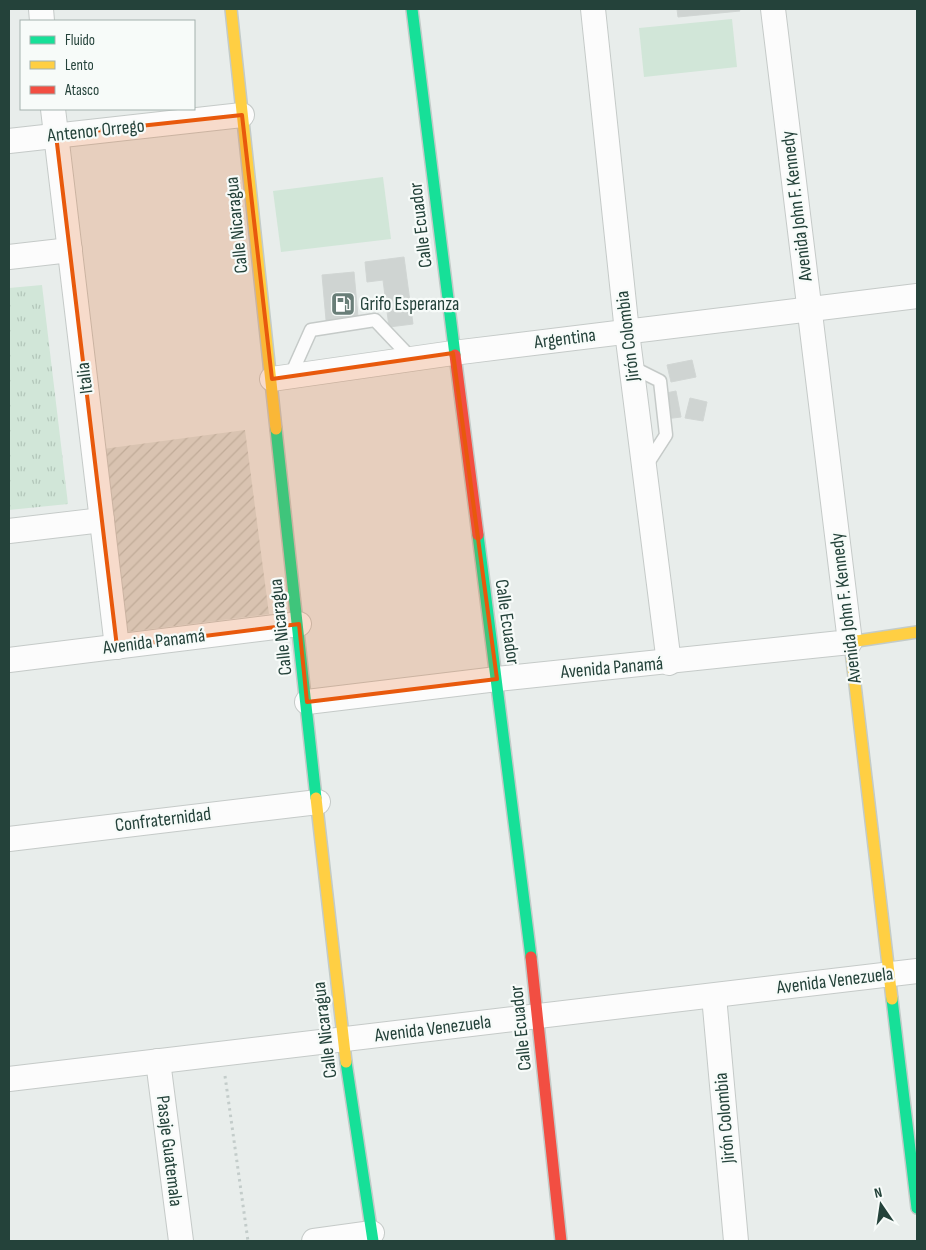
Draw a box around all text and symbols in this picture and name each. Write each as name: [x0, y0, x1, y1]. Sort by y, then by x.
legend: [20, 20, 195, 110]
text: Fluido: [65, 31, 95, 50]
text: Lento: [65, 56, 94, 75]
text: Atasco: [64, 81, 99, 100]
street label: Antenor Orrego: [45, 114, 146, 148]
street label: Avenida John F. Kennedy: [776, 129, 818, 283]
street label: Calle Nicaragua: [220, 175, 254, 275]
street label: Calle Ecuador: [404, 180, 438, 269]
street label: Jirón Colombia: [611, 289, 645, 384]
fuel station icon: Grifo Esperanza: [330, 291, 356, 317]
place label: Grifo Esperanza: [360, 293, 459, 316]
street label: Argentina: [532, 324, 597, 354]
street label: Italia: [72, 361, 98, 395]
street label: Avenida John F. Kennedy: [825, 531, 867, 685]
street label: Calle Nicaragua: [264, 577, 298, 677]
street label: Calle Ecuador: [490, 578, 524, 667]
street label: Avenida Panamá: [101, 624, 206, 660]
street label: Avenida Panamá: [559, 652, 664, 684]
street label: Confraternidad: [114, 803, 212, 837]
street label: Avenida Venezuela: [774, 962, 895, 1000]
street label: Calle Nicaragua: [308, 980, 342, 1080]
street label: Calle Ecuador: [505, 984, 537, 1072]
street label: Avenida Venezuela: [372, 1010, 493, 1048]
street label: Jirón Colombia: [710, 1072, 741, 1165]
street label: Pasaje Guatemala: [151, 1094, 187, 1208]
north arrow: [856, 1180, 906, 1230]
text: N: [873, 1184, 884, 1202]

